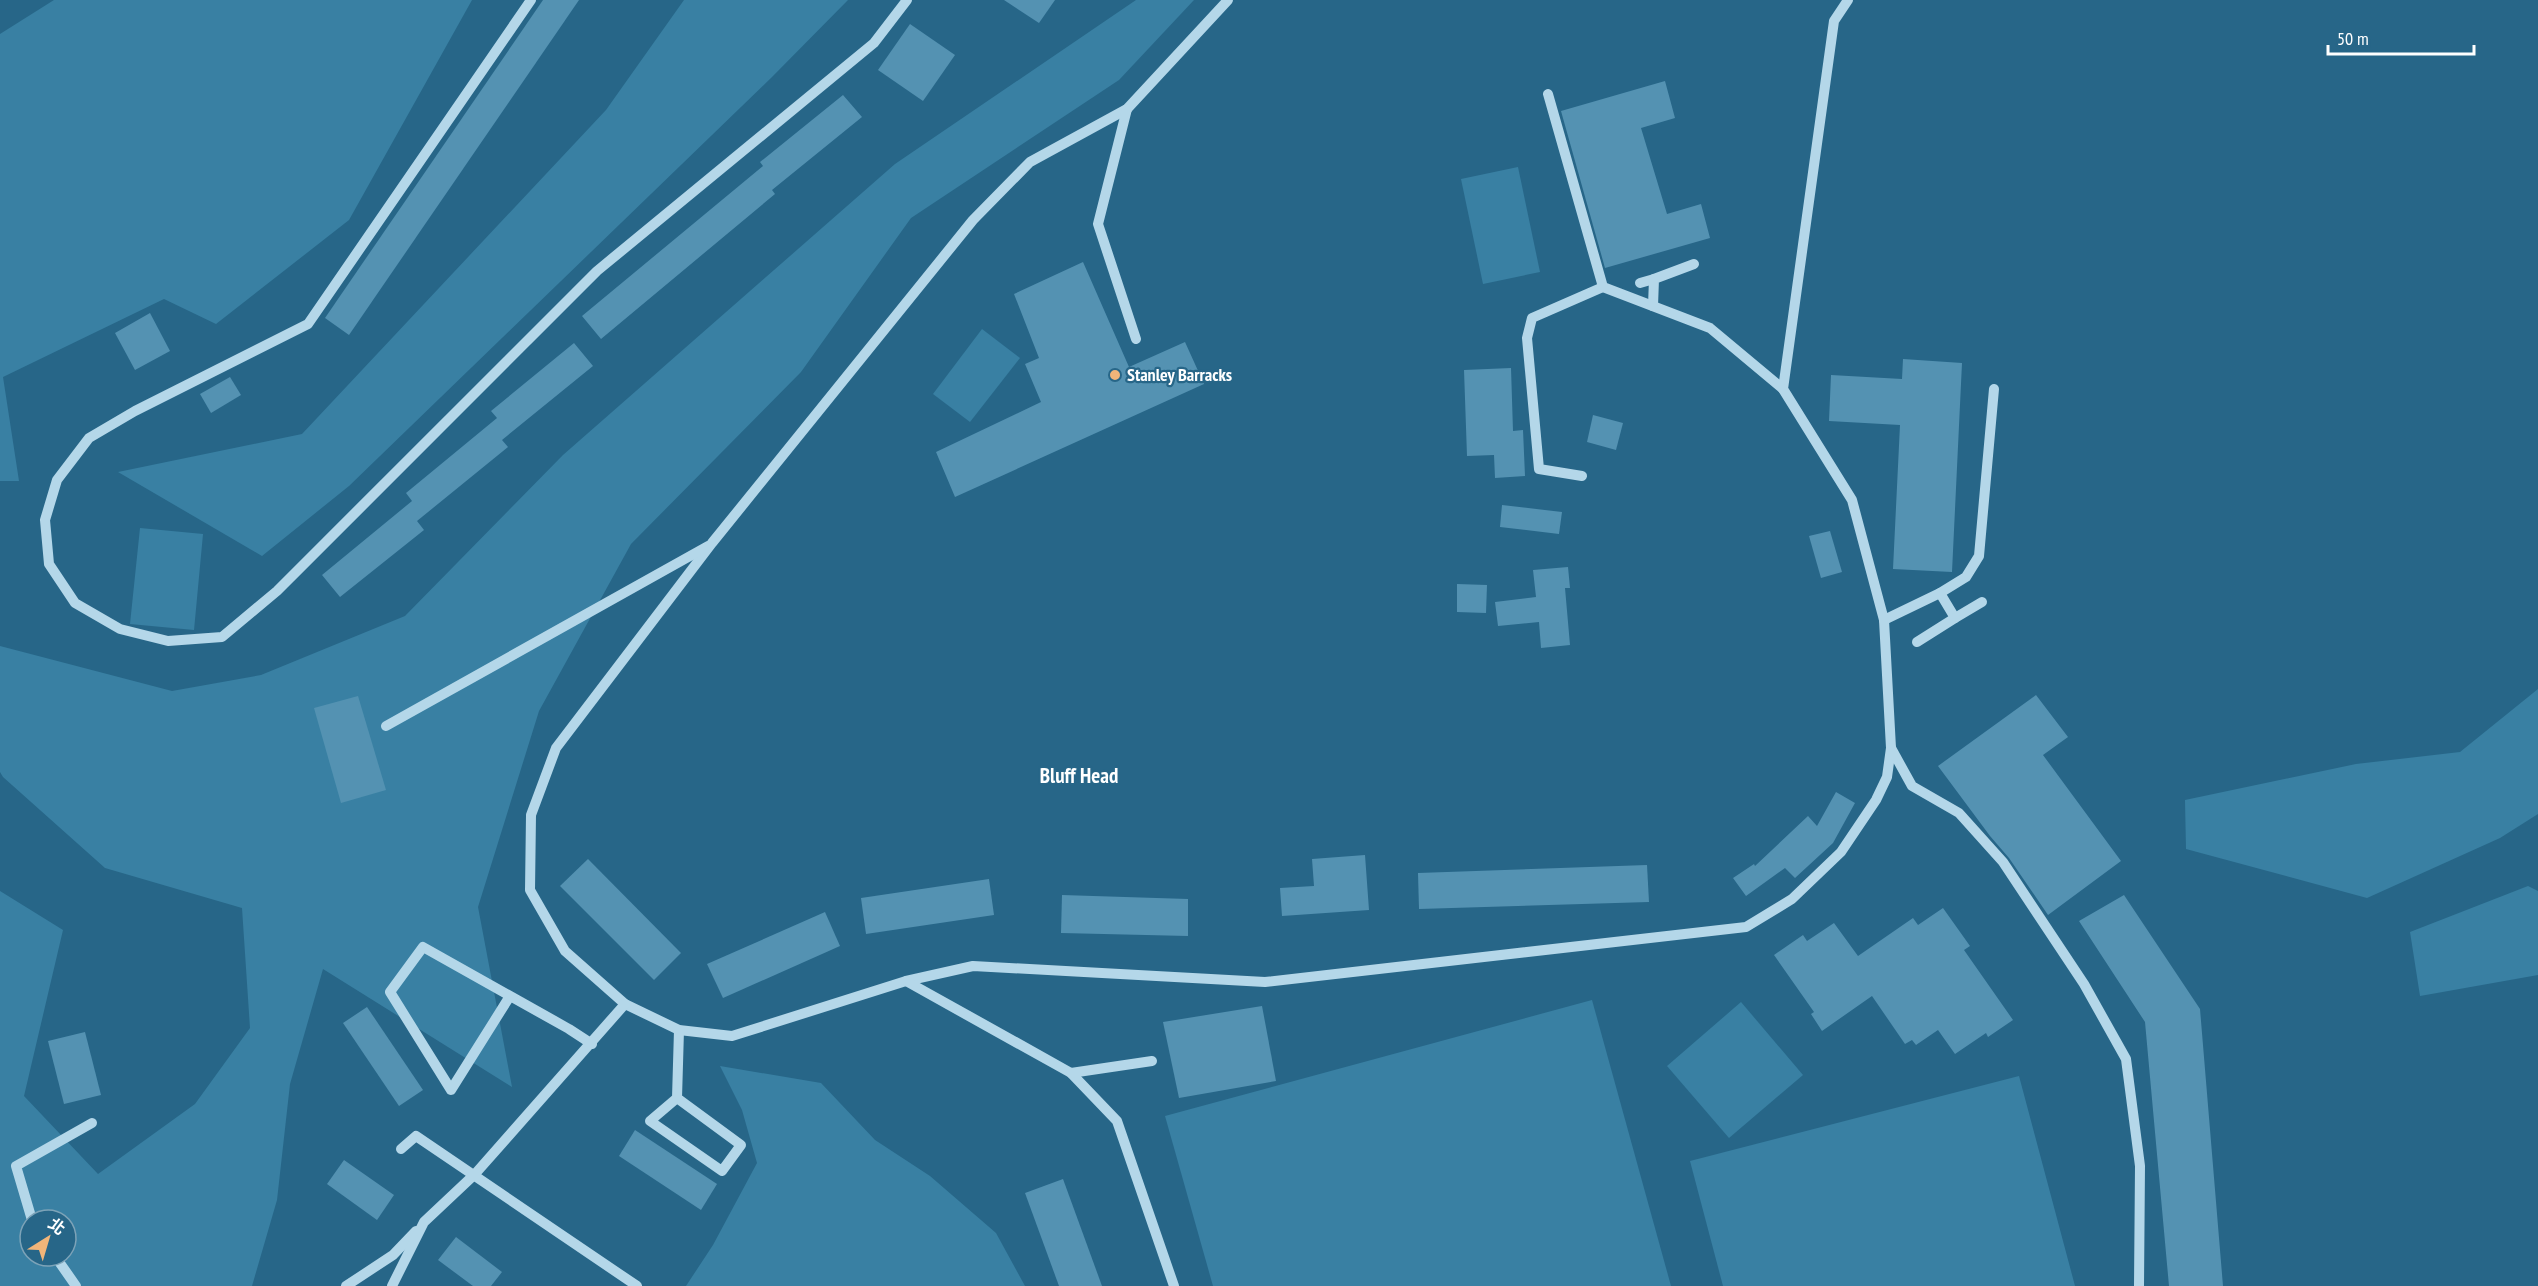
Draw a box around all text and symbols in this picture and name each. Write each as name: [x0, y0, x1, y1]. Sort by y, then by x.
scale bar: [2328, 18, 2474, 56]
text: 50 m: [2337, 27, 2369, 50]
place label: Stanley Barracks: [1127, 363, 1232, 386]
marker: Stanley Barracks: [1108, 368, 1122, 382]
district label: Bluff Head: [1040, 762, 1118, 789]
north arrow: [18, 1208, 78, 1268]
text: 北: [45, 1213, 69, 1239]

